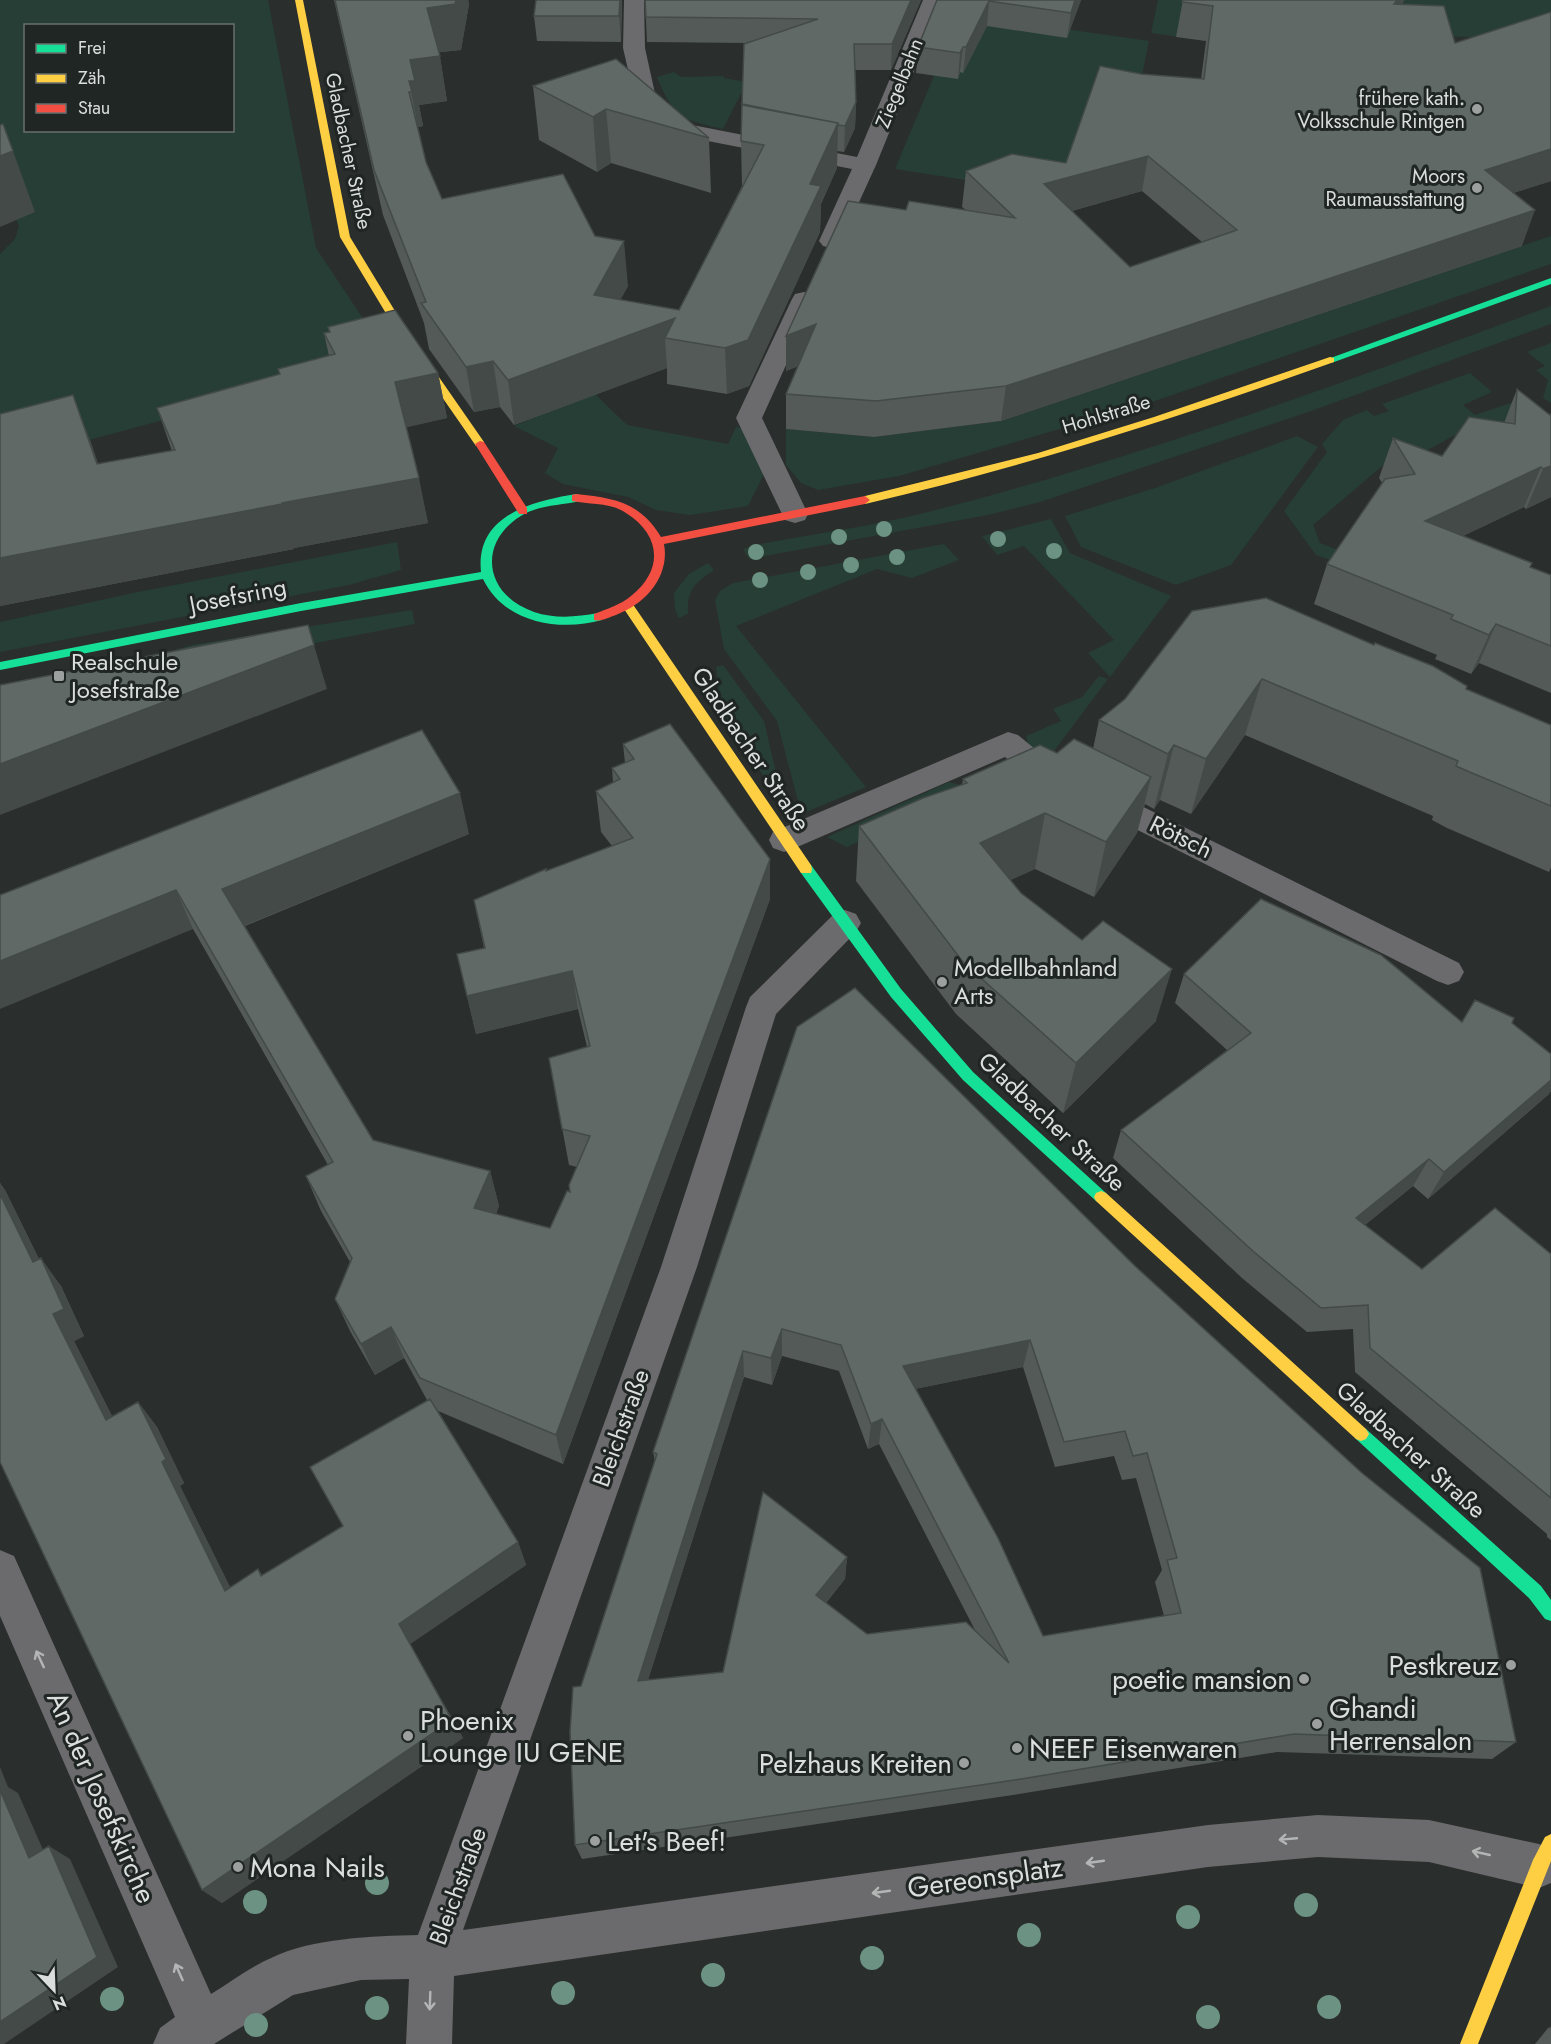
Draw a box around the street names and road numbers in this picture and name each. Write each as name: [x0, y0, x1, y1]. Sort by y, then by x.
street label: Ziegelbahn: [868, 34, 931, 133]
street label: Gladbacher Straße: [318, 70, 379, 232]
street label: Hohlstraße: [1058, 387, 1154, 442]
street label: Josefsring: [183, 569, 289, 623]
street label: Gladbacher Straße: [683, 660, 819, 838]
street label: Rötsch: [1144, 806, 1219, 867]
street label: Gladbacher Straße: [971, 1044, 1134, 1200]
street label: Bleichstraße: [583, 1364, 658, 1491]
street label: Gladbacher Straße: [1329, 1373, 1494, 1527]
street label: An der Josefskirche: [36, 1685, 167, 1910]
street label: Bleichstraße: [420, 1822, 495, 1949]
street label: Gereonsplatz: [905, 1846, 1066, 1909]

